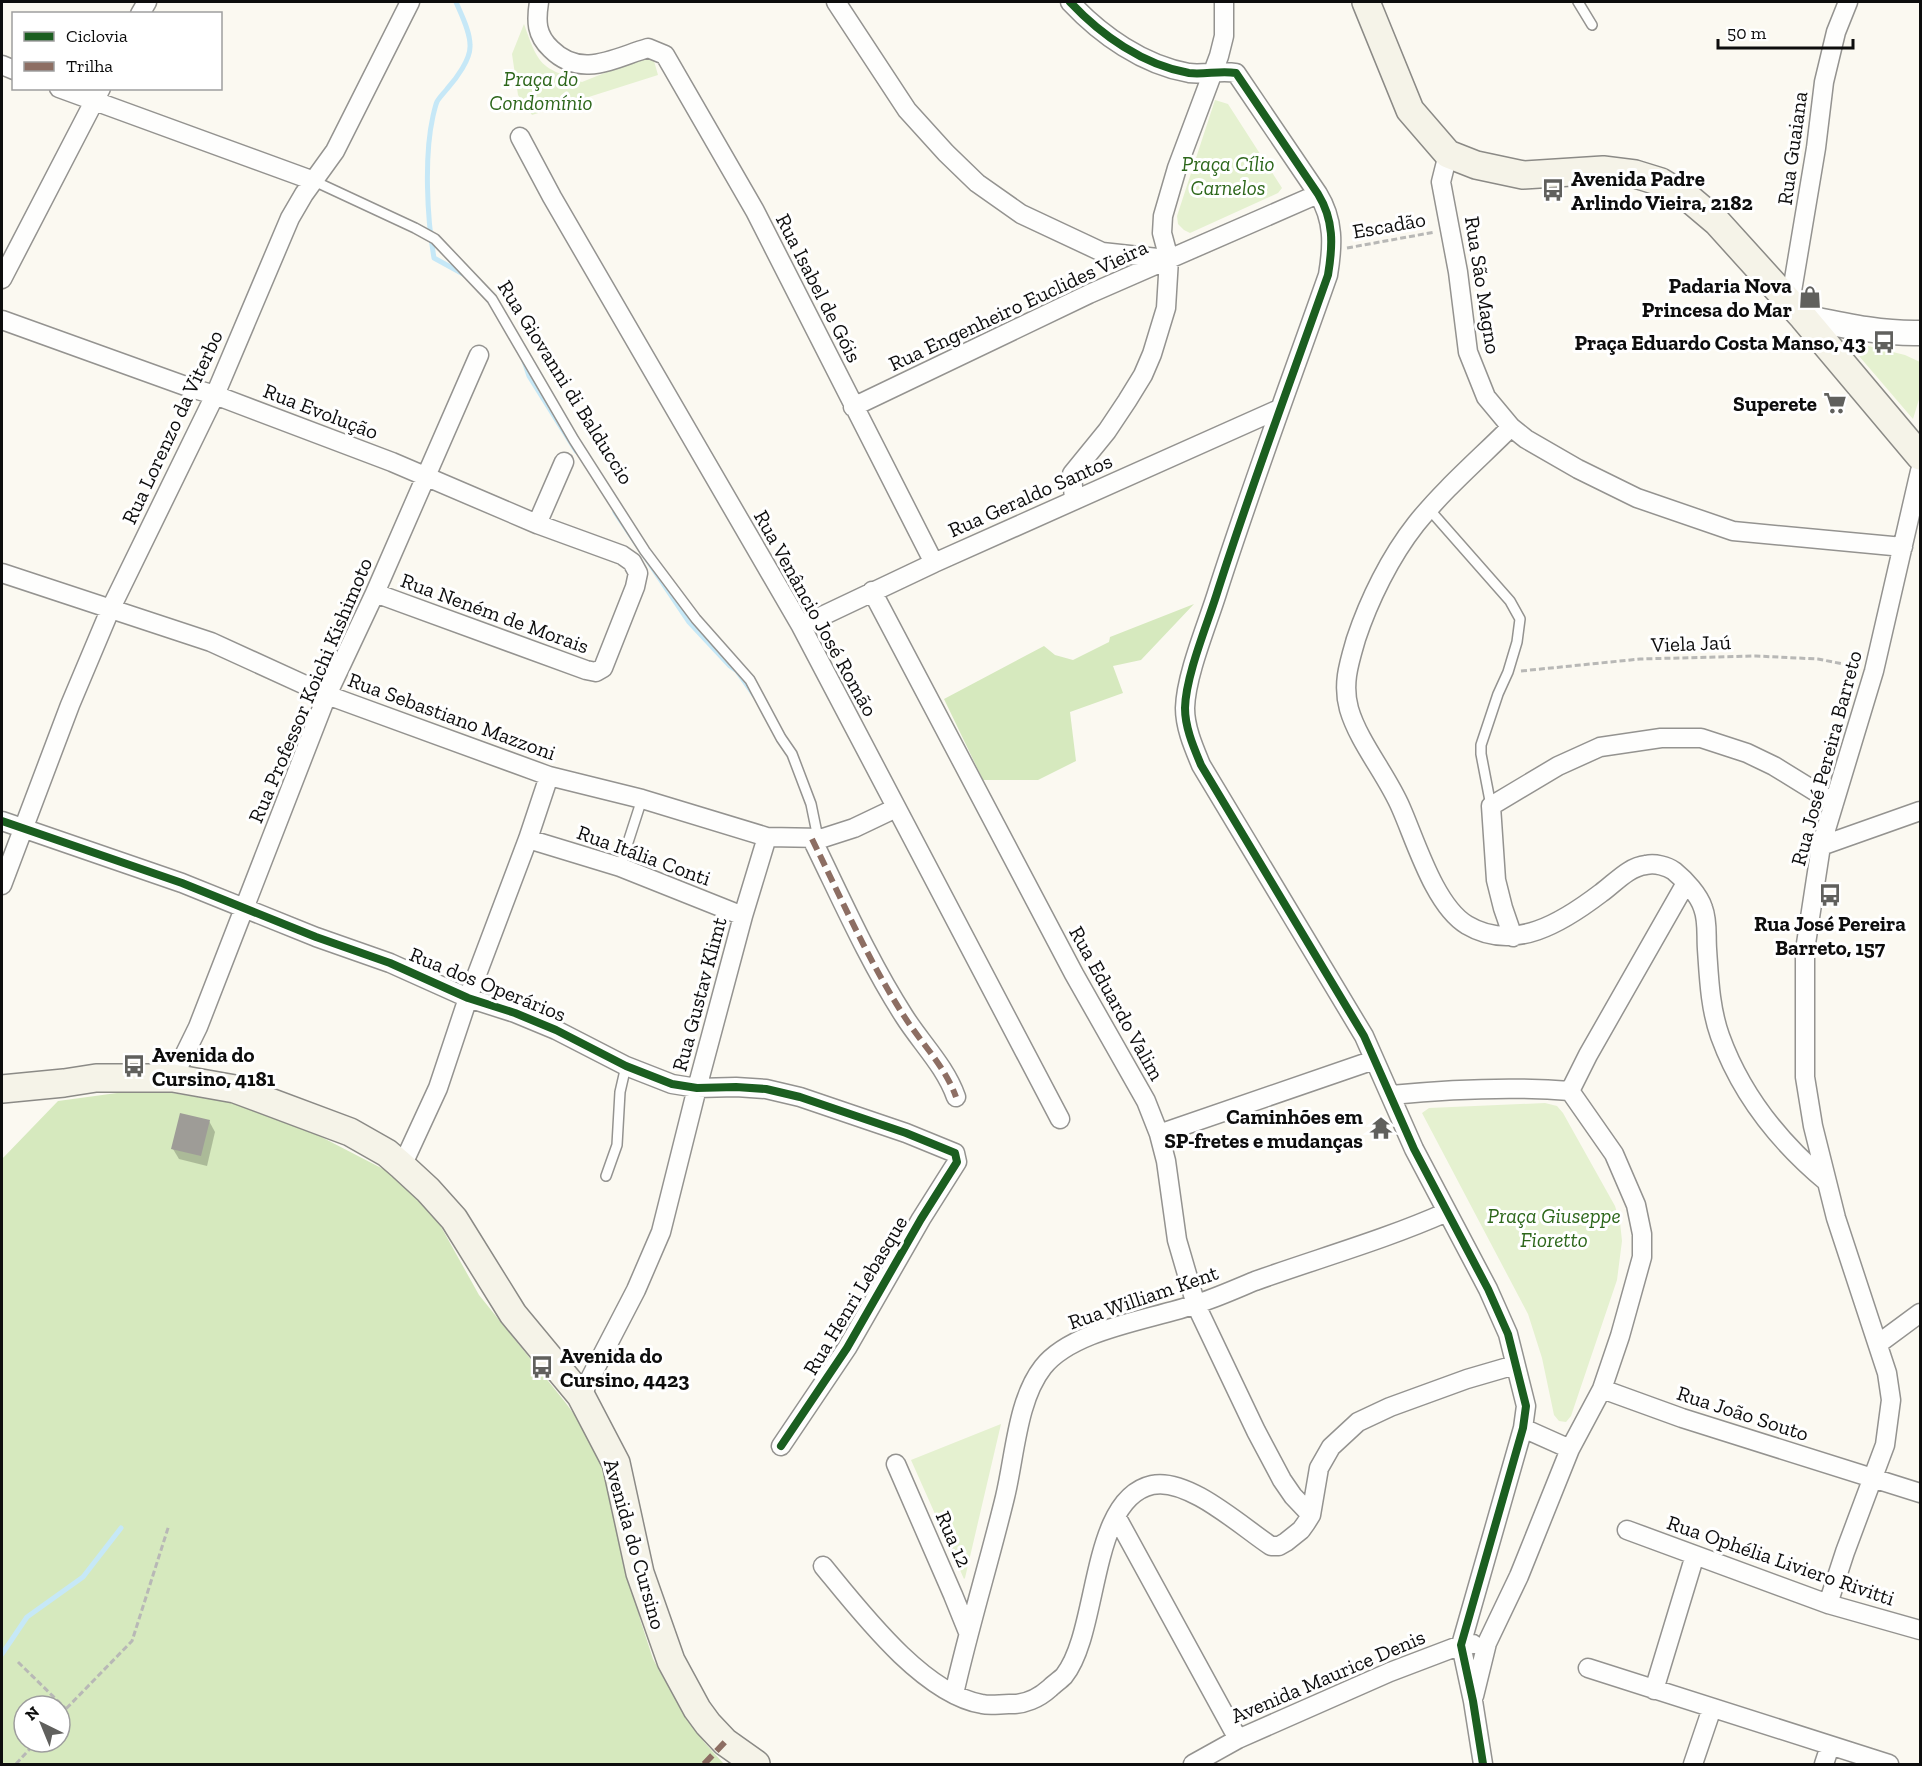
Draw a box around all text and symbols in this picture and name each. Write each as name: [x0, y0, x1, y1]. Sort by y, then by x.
legend: [12, 12, 222, 90]
scale bar: [1718, 12, 1853, 50]
text: 50 m: [1727, 22, 1767, 44]
text: Ciclovia: [66, 25, 128, 47]
text: Trilha: [66, 55, 113, 77]
park label: Praça do Condomínio: [489, 66, 593, 115]
street label: Rua Guaiana: [1772, 90, 1812, 206]
park label: Praça Cílio Carnelos: [1181, 151, 1275, 200]
place label: Avenida Padre Arlindo Vieira, 2182: [1571, 166, 1753, 215]
bus stop icon: Avenida Padre Arlindo Vieira, 2182: [1540, 177, 1566, 203]
street label: Escadão: [1350, 206, 1428, 244]
street label: Rua Isabel de Góis: [771, 209, 867, 367]
street label: Rua São Magno: [1460, 214, 1506, 356]
street label: Rua Engenheiro Euclides Vieira: [884, 234, 1152, 376]
place label: Padaria Nova Princesa do Mar: [1642, 273, 1792, 322]
street label: Rua Giovanni di Balduccio: [493, 275, 639, 489]
shop icon: Padaria Nova Princesa do Mar: [1797, 284, 1823, 310]
street label: Rua Lorenzo da Viterbo: [116, 326, 228, 528]
bus stop icon: Praça Eduardo Costa Manso, 43: [1871, 329, 1897, 355]
place label: Praça Eduardo Costa Manso, 43: [1574, 330, 1866, 355]
street label: Rua Evolução: [260, 378, 382, 444]
supermarket icon: Superete: [1822, 390, 1848, 416]
place label: Superete: [1733, 391, 1817, 416]
street label: Rua Geraldo Santos: [944, 448, 1116, 542]
street label: Rua Venâncio José Romão: [749, 505, 883, 721]
street label: Rua Professor Koichi Kishimoto: [243, 554, 377, 826]
street label: Rua Neném de Morais: [398, 567, 592, 659]
street label: Viela Jaú: [1650, 629, 1732, 657]
street label: Rua José Pereira Barreto: [1785, 648, 1867, 868]
street label: Rua Sebastiano Mazzoni: [345, 667, 559, 765]
street label: Rua Itália Conti: [574, 819, 714, 891]
bus stop icon: Rua José Pereira Barreto, 157: [1817, 882, 1843, 908]
place label: Rua José Pereira Barreto, 157: [1754, 911, 1906, 960]
street label: Rua Gustav Klimt: [666, 914, 732, 1074]
street label: Rua Eduardo Valim: [1064, 921, 1170, 1085]
street label: Rua dos Operários: [406, 941, 570, 1027]
place label: Avenida do Cursino, 4181: [152, 1042, 276, 1091]
bus stop icon: Avenida do Cursino, 4181: [121, 1053, 147, 1079]
place label: Caminhões em SP-fretes e mudanças: [1164, 1104, 1364, 1153]
temple icon: Caminhões em SP-fretes e mudanças: [1368, 1115, 1394, 1141]
park label: Praça Giuseppe Fioretto: [1487, 1203, 1621, 1252]
street label: Rua Henri Lebasque: [798, 1211, 912, 1379]
street label: Rua William Kent: [1065, 1260, 1221, 1334]
place label: Avenida do Cursino, 4423: [560, 1343, 689, 1392]
bus stop icon: Avenida do Cursino, 4423: [529, 1354, 555, 1380]
street label: Rua João Souto: [1674, 1380, 1812, 1446]
street label: Avenida do Cursino: [599, 1456, 671, 1632]
street label: Rua 12: [931, 1507, 977, 1571]
street label: Rua Ophélia Liviero Rivitti: [1664, 1509, 1898, 1611]
street label: Avenida Maurice Denis: [1227, 1624, 1429, 1728]
north arrow: [12, 1694, 72, 1754]
text: N: [21, 1702, 43, 1724]

